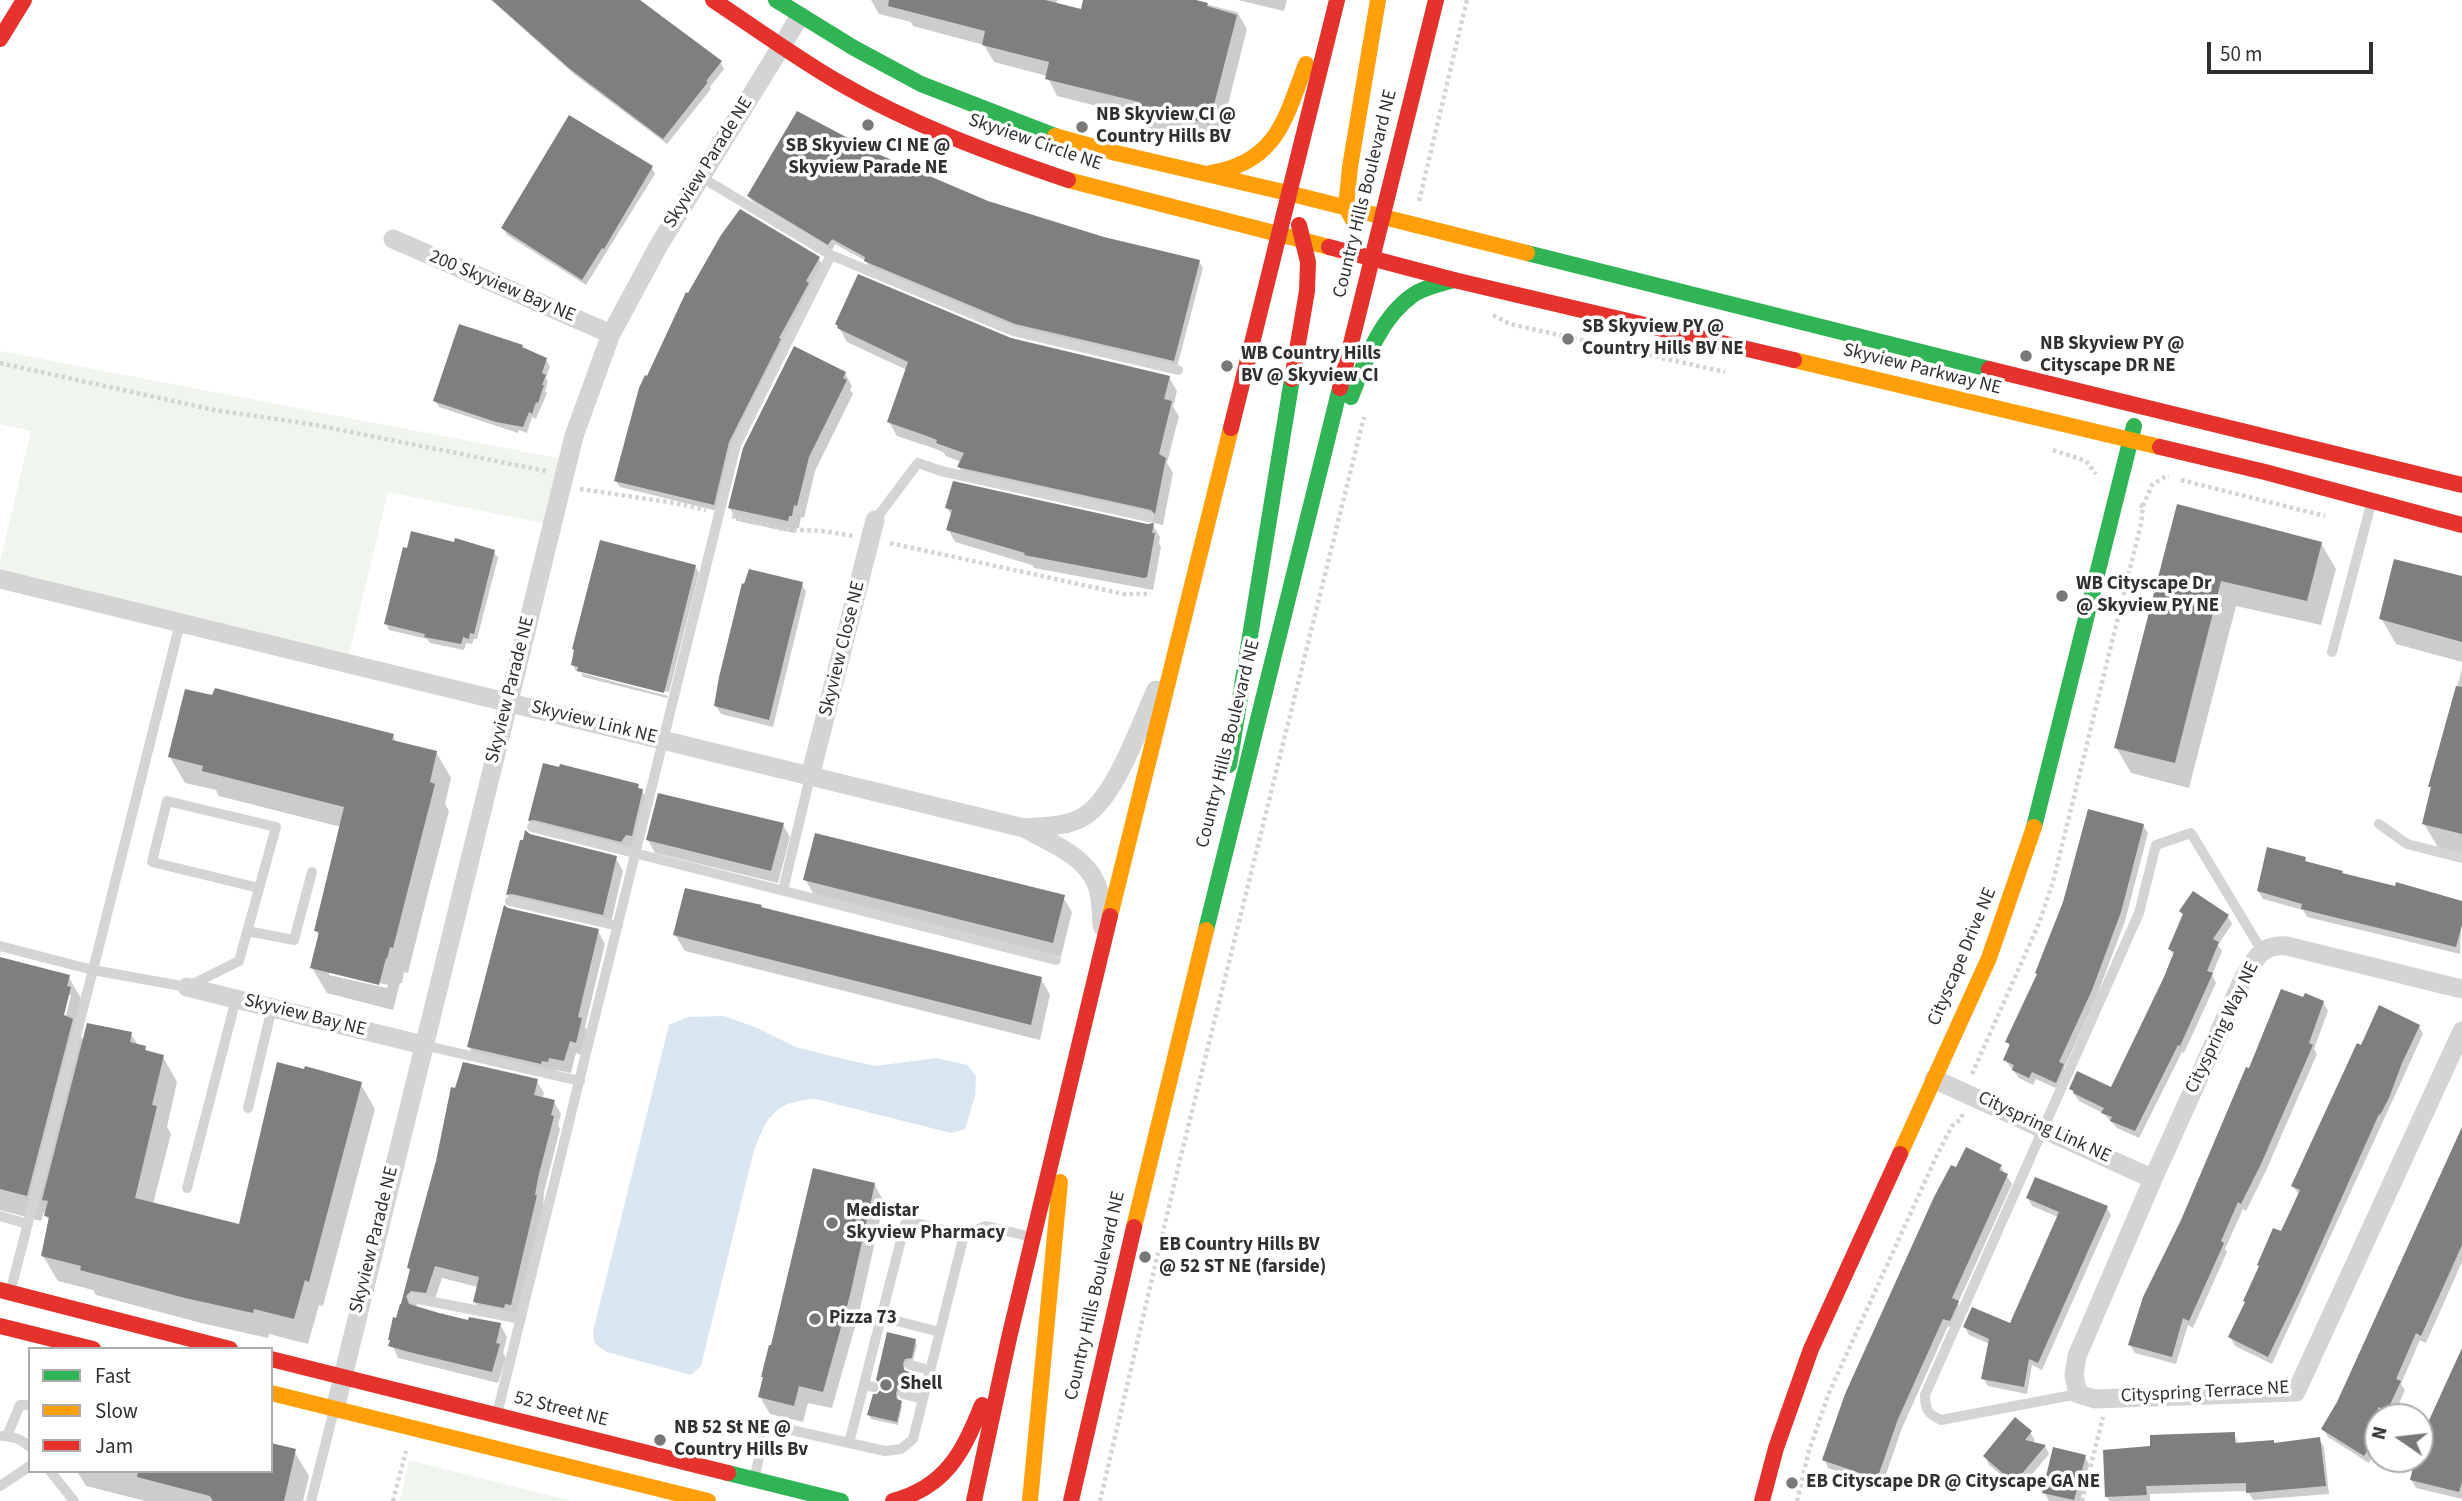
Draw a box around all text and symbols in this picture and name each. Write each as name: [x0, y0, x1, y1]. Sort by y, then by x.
scale bar: [2210, 28, 2376, 72]
text: 50 m: [2220, 39, 2262, 69]
street label: Country Hills Boulevard NE: [1329, 87, 1403, 301]
street label: Skyview Parade NE: [660, 93, 758, 233]
place label: NB Skyview CI @ Country Hills BV: [1096, 105, 1236, 149]
street label: Skyview Circle NE: [965, 109, 1105, 177]
marker: SB Skyview CI NE @ Skyview Parade NE: [860, 117, 876, 133]
marker: NB Skyview CI @ Country Hills BV: [1074, 119, 1090, 135]
place label: SB Skyview CI NE @ Skyview Parade NE: [786, 136, 950, 180]
street label: 200 Skyview Bay NE: [425, 246, 579, 328]
place label: SB Skyview PY @ Country Hills BV NE: [1582, 317, 1744, 361]
marker: SB Skyview PY @ Country Hills BV NE: [1560, 331, 1576, 347]
place label: NB Skyview PY @ Cityscape DR NE: [2040, 334, 2184, 378]
street label: Skyview Parkway NE: [1840, 339, 2004, 401]
place label: WB Country Hills BV @ Skyview CI: [1241, 344, 1381, 388]
marker: NB Skyview PY @ Cityscape DR NE: [2018, 348, 2034, 364]
marker: WB Country Hills BV @ Skyview CI: [1219, 358, 1235, 374]
place label: WB Cityscape Dr @ Skyview PY NE: [2076, 574, 2219, 618]
street label: Skyview Close NE: [815, 579, 871, 719]
marker: WB Cityscape Dr @ Skyview PY NE: [2054, 588, 2070, 604]
street label: Skyview Parade NE: [482, 614, 540, 766]
street label: Country Hills Boulevard NE: [1192, 637, 1266, 851]
street label: Skyview Link NE: [529, 696, 659, 750]
street label: Cityscape Drive NE: [1924, 884, 2002, 1030]
street label: Cityspring Way NE: [2181, 958, 2265, 1098]
street label: Skyview Bay NE: [242, 990, 368, 1042]
street label: Cityspring Link NE: [1974, 1087, 2114, 1169]
street label: Skyview Parade NE: [346, 1164, 404, 1316]
street label: Country Hills Boulevard NE: [1061, 1189, 1131, 1403]
place label: Medistar Skyview Pharmacy: [846, 1201, 1005, 1245]
marker: Medistar Skyview Pharmacy: [824, 1215, 840, 1231]
place label: EB Country Hills BV @ 52 ST NE (farside): [1159, 1235, 1326, 1279]
marker: EB Country Hills BV @ 52 ST NE (farside): [1137, 1249, 1153, 1265]
place label: Pizza 73: [829, 1308, 897, 1330]
marker: Pizza 73: [807, 1311, 823, 1327]
legend: [28, 1347, 273, 1473]
text: Fast: [95, 1361, 131, 1391]
place label: Shell: [900, 1374, 942, 1396]
marker: Shell: [878, 1377, 894, 1393]
street label: Cityspring Terrace NE: [2120, 1377, 2290, 1409]
street label: 52 Street NE: [511, 1387, 611, 1433]
text: Slow: [95, 1396, 138, 1426]
north arrow: [2364, 1403, 2434, 1473]
place label: NB 52 St NE @ Country Hills Bv: [674, 1418, 808, 1462]
text: N: [2365, 1424, 2395, 1443]
text: Jam: [95, 1431, 133, 1461]
marker: NB 52 St NE @ Country Hills Bv: [652, 1432, 668, 1448]
place label: EB Cityscape DR @ Cityscape GA NE: [1806, 1472, 2100, 1494]
marker: EB Cityscape DR @ Cityscape GA NE: [1784, 1475, 1800, 1491]

